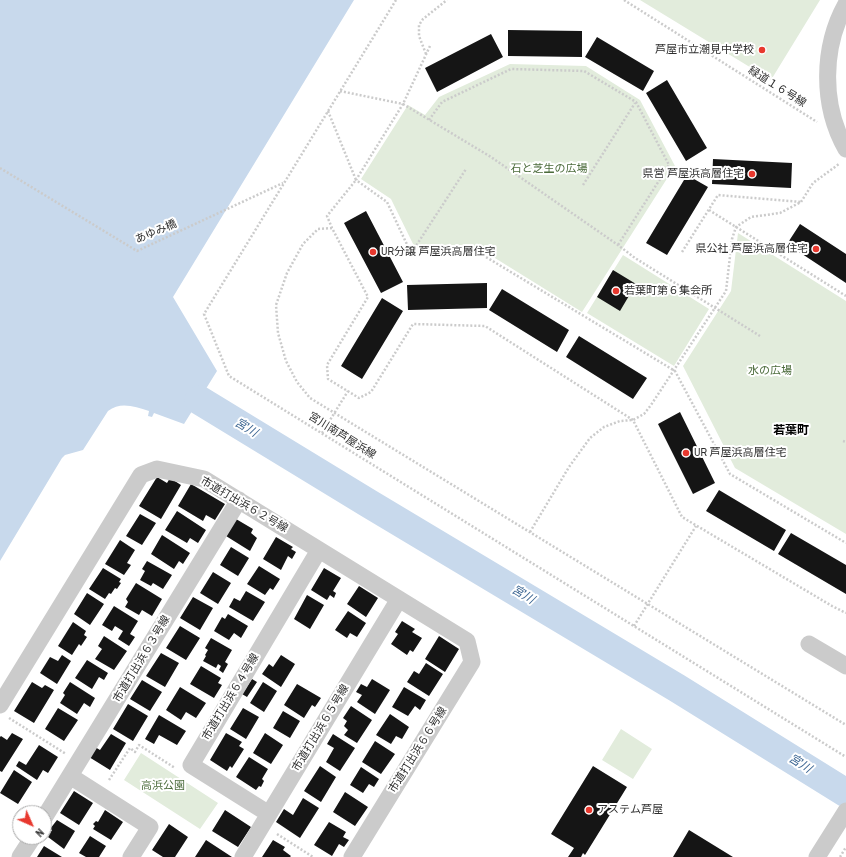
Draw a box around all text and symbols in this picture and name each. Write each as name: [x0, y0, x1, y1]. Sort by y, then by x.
place label: 芦屋市立潮見中学校: [655, 43, 754, 57]
marker: 芦屋市立潮見中学校: [757, 45, 767, 55]
street label: 緑道１６号線: [746, 64, 808, 110]
park label: 石と芝生の広場: [511, 162, 587, 176]
place label: 県営 芦屋浜高層住宅: [642, 167, 744, 181]
marker: 県営 芦屋浜高層住宅: [747, 169, 757, 179]
street label: あゆみ橋: [133, 217, 179, 247]
place label: 県公社 芦屋浜高層住宅: [695, 242, 808, 256]
marker: 県公社 芦屋浜高層住宅: [811, 244, 821, 254]
place label: UR分譲 芦屋浜高層住宅: [381, 245, 496, 259]
marker: UR分譲 芦屋浜高層住宅: [368, 247, 378, 257]
place label: 若葉町第６集会所: [624, 284, 712, 298]
marker: 若葉町第６集会所: [611, 286, 621, 296]
park label: 水の広場: [748, 364, 792, 378]
street label: 宮川南芦屋浜線: [306, 410, 378, 462]
water label: 宮川: [232, 416, 260, 440]
district label: 若葉町: [773, 424, 809, 438]
place label: UR 芦屋浜高層住宅: [694, 446, 787, 460]
marker: UR 芦屋浜高層住宅: [681, 448, 691, 458]
street label: 市道打出浜６２号線: [198, 475, 290, 535]
water label: 宮川: [509, 583, 537, 607]
street label: 市道打出浜６３号線: [111, 613, 173, 705]
street label: 市道打出浜６４号線: [200, 651, 262, 743]
street label: 市道打出浜６５号線: [290, 682, 352, 774]
street label: 市道打出浜６６号線: [386, 705, 450, 795]
water label: 宮川: [786, 752, 814, 776]
park label: 高浜公園: [141, 779, 185, 793]
place label: アステム芦屋: [597, 803, 663, 817]
north arrow: [12, 805, 52, 845]
marker: アステム芦屋: [584, 805, 594, 815]
text: N: [33, 826, 47, 840]

